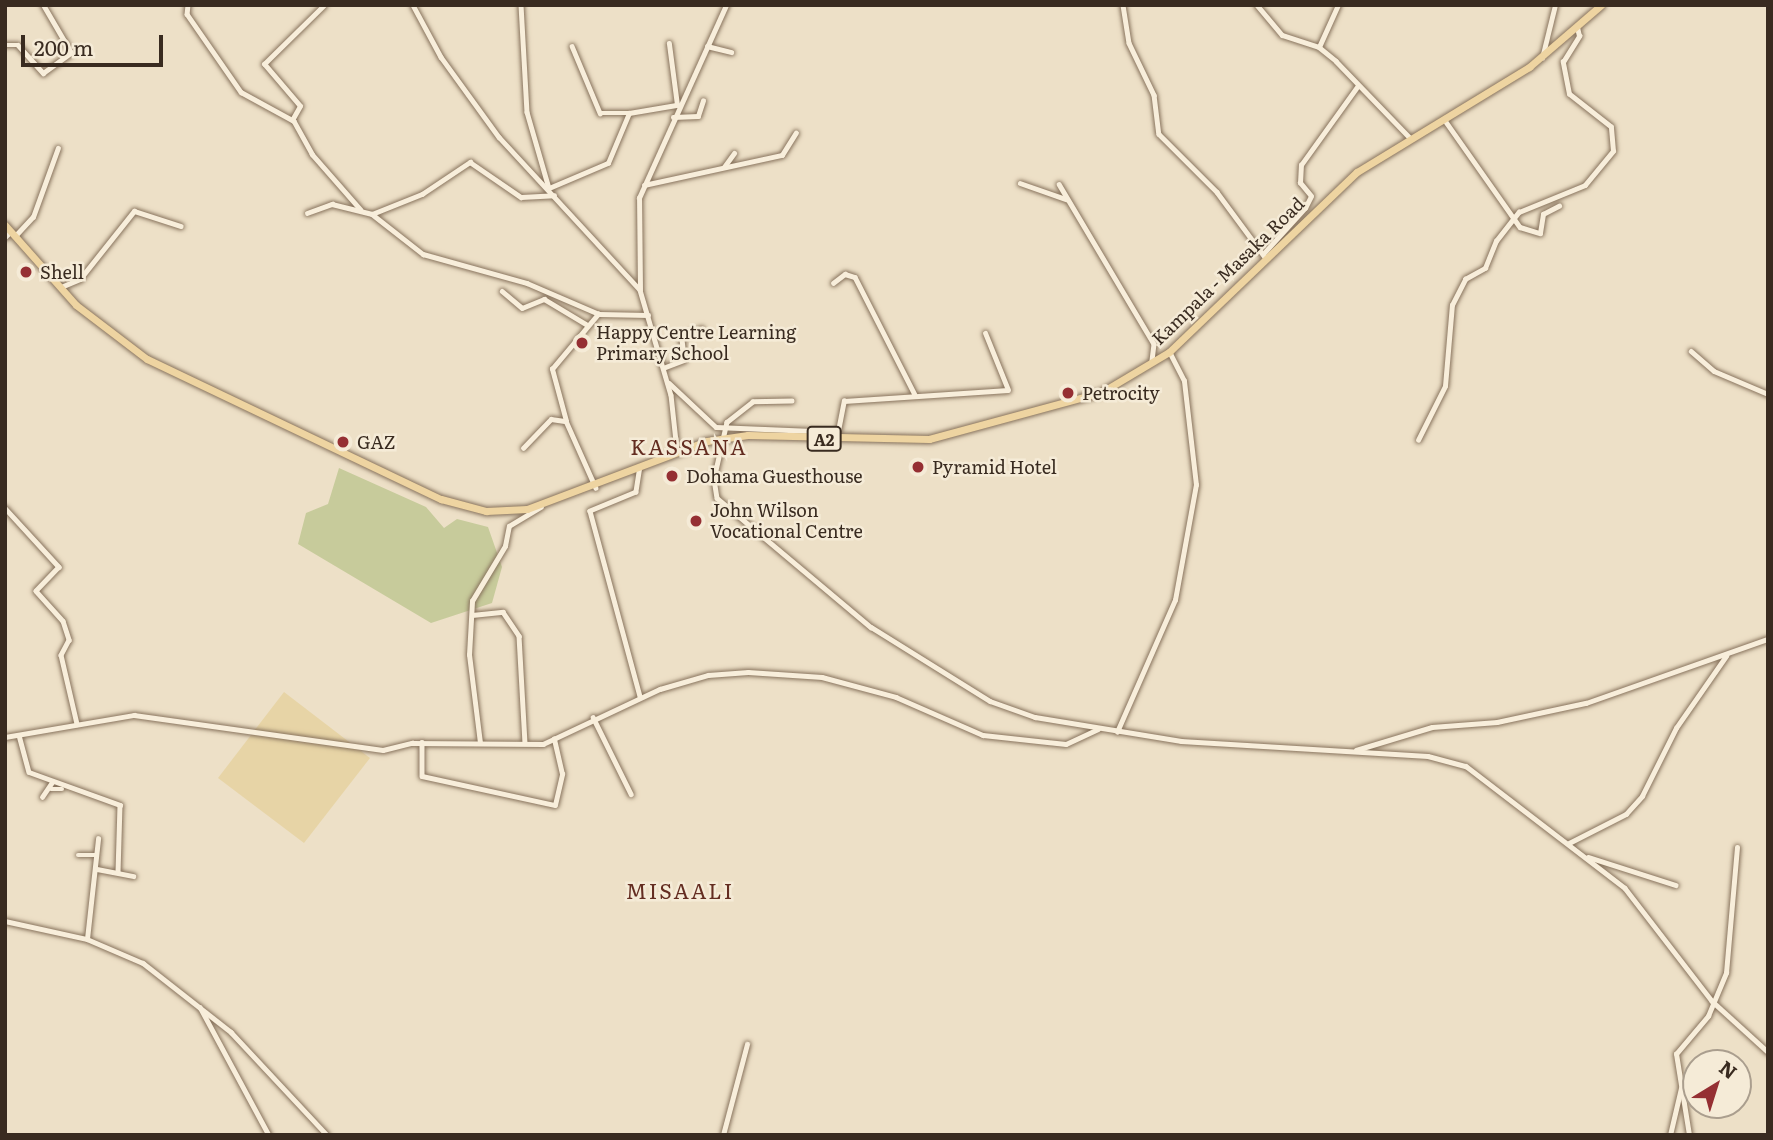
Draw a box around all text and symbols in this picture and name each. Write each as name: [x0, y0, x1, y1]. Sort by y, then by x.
scale bar: [24, 21, 166, 65]
text: 200 m: [34, 31, 94, 62]
street label: Kampala - Masaka Road: [1147, 193, 1309, 349]
place label: Shell: [40, 261, 84, 283]
marker: Shell: [18, 264, 34, 280]
place label: Happy Centre Learning Primary School: [596, 322, 796, 364]
marker: Happy Centre Learning Primary School: [574, 335, 590, 351]
place label: Petrocity: [1082, 382, 1160, 404]
marker: Petrocity: [1060, 385, 1076, 401]
road number: A2: [806, 426, 842, 452]
place label: GAZ: [357, 431, 396, 453]
district label: KASSANA: [631, 433, 747, 459]
marker: GAZ: [335, 434, 351, 450]
place label: Pyramid Hotel: [932, 456, 1057, 478]
marker: Pyramid Hotel: [910, 459, 926, 475]
place label: Dohama Guesthouse: [686, 465, 863, 487]
marker: Dohama Guesthouse: [664, 468, 680, 484]
place label: John Wilson Vocational Centre: [710, 500, 863, 542]
marker: John Wilson Vocational Centre: [688, 513, 704, 529]
district label: MISAALI: [627, 877, 733, 903]
north arrow: [1682, 1049, 1752, 1119]
text: N: [1714, 1053, 1744, 1085]

